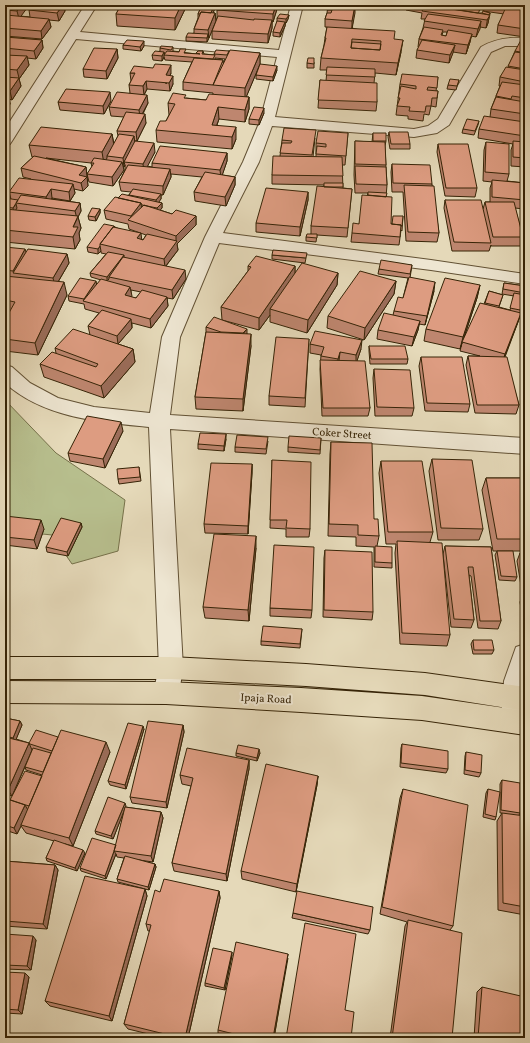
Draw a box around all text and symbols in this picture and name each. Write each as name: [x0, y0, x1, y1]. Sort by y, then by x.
street label: Coker Street: [312, 425, 372, 444]
street label: Ipaja Road: [240, 691, 292, 708]

